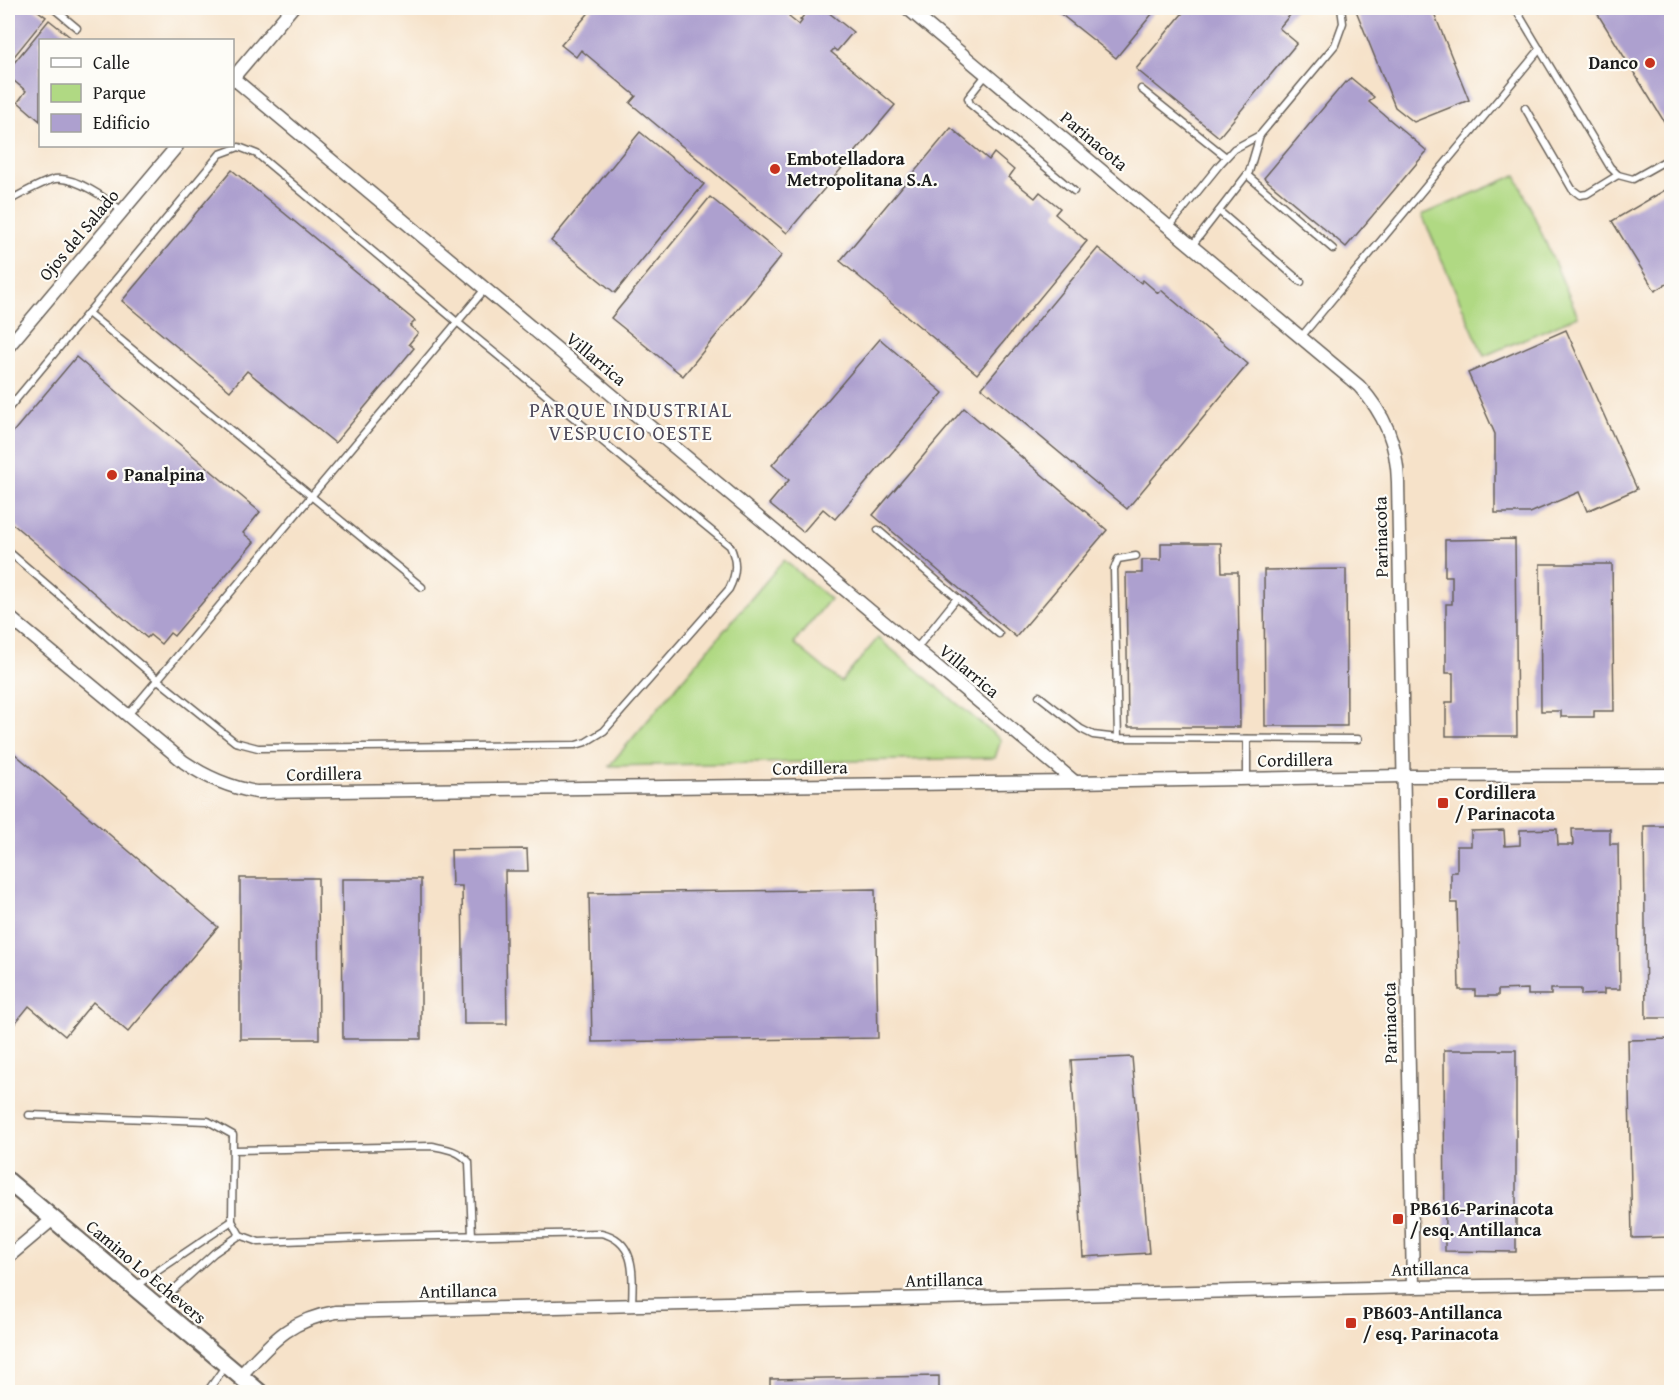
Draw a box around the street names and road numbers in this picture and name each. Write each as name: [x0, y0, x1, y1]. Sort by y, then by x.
street label: Parinacota: [1054, 104, 1135, 177]
street label: Ojos del Salado: [32, 183, 125, 287]
street label: Villarrica: [560, 325, 633, 392]
street label: Parinacota: [1366, 496, 1395, 578]
street label: Villarrica: [933, 637, 1006, 704]
street label: Cordillera: [1257, 745, 1333, 774]
street label: Cordillera: [772, 753, 848, 782]
street label: Cordillera: [286, 759, 362, 788]
street label: Parinacota: [1375, 982, 1404, 1064]
street label: Camino Lo Echevers: [80, 1213, 213, 1330]
street label: Antillanca: [1391, 1254, 1470, 1283]
street label: Antillanca: [905, 1265, 984, 1294]
street label: Antillanca: [419, 1276, 498, 1305]

